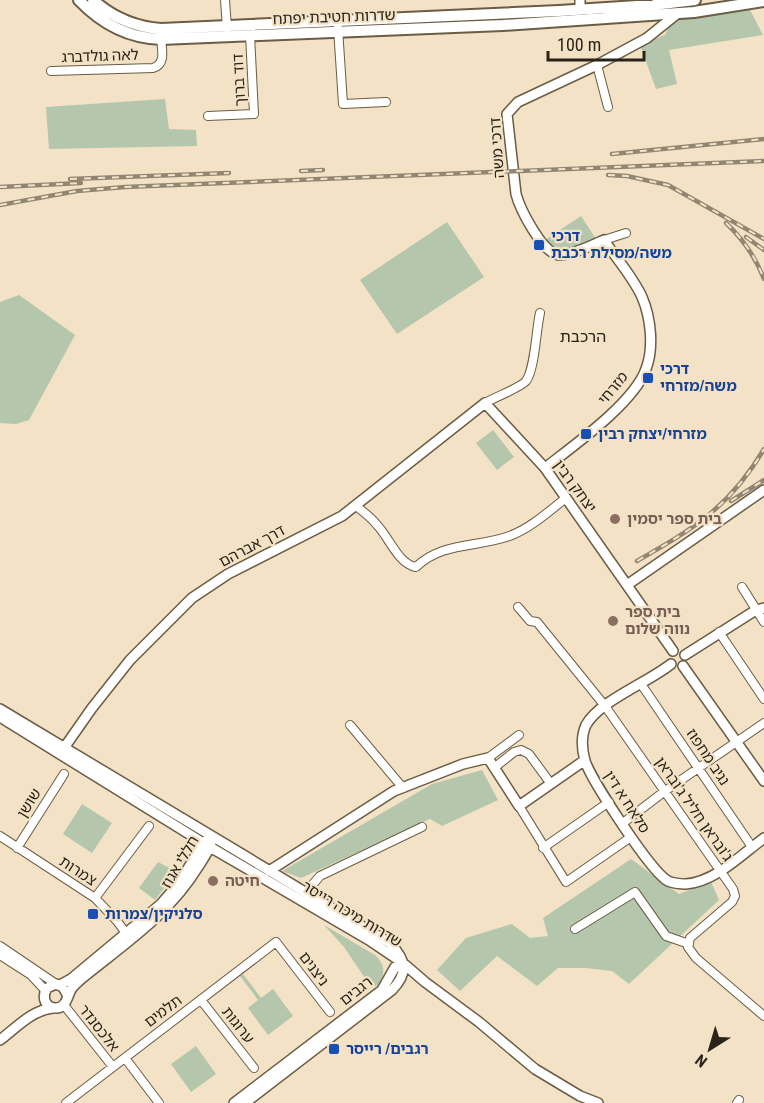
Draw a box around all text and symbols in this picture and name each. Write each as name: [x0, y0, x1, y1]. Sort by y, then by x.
street label: שדרות חטיבת יפתח: [272, 6, 396, 28]
scale bar: [548, 24, 644, 62]
text: 100 m: [557, 34, 601, 55]
street label: לאה גולדברג: [61, 46, 139, 66]
street label: דוד ברוך: [229, 53, 249, 107]
street label: דרכי משה: [486, 117, 508, 179]
place label: דרכי משה/מסילת רכבת: [551, 227, 672, 262]
marker: דרכי משה/מסילת רכבת: [532, 238, 546, 252]
district label: הרכבת: [560, 327, 606, 346]
place label: דרכי משה/מזרחי: [660, 360, 737, 395]
street label: מזרחי: [594, 368, 632, 408]
marker: דרכי משה/מזרחי: [641, 371, 655, 385]
place label: מזרחי/יצחק רבין: [598, 425, 707, 443]
marker: מזרחי/יצחק רבין: [579, 427, 593, 441]
street label: יצחק רבין: [550, 456, 600, 516]
place label: בית ספר יסמין: [627, 510, 722, 528]
marker: בית ספר יסמין: [608, 512, 622, 526]
street label: דרך אברהם: [216, 521, 288, 571]
place label: בית ספר נווה שלום: [625, 603, 690, 638]
marker: בית ספר נווה שלום: [606, 614, 620, 628]
street label: נגיב מחפוז: [682, 725, 734, 789]
street label: ג'ובראן חליל ג'ובראן: [651, 753, 737, 865]
street label: סלאח א דין: [600, 767, 654, 837]
street label: שושן: [13, 785, 45, 821]
street label: חללי אגוז: [157, 833, 203, 891]
street label: צמרות: [56, 852, 100, 890]
place label: חיטה: [225, 872, 260, 890]
marker: חיטה: [206, 874, 220, 888]
street label: שדרות מיכה רייסר: [299, 877, 405, 951]
place label: סלניקין/צמרות: [105, 905, 203, 923]
marker: סלניקין/צמרות: [86, 907, 100, 921]
street label: ניצנים: [295, 948, 333, 990]
street label: רגבים: [336, 973, 376, 1009]
street label: תלמים: [141, 991, 185, 1031]
street label: אלכסנדר: [75, 1001, 123, 1055]
street label: ערוגות: [218, 1003, 258, 1047]
north arrow: [680, 1019, 740, 1079]
place label: רגבים/ רייסר: [346, 1040, 429, 1058]
marker: רגבים/ רייסר: [327, 1042, 341, 1056]
text: N: [692, 1050, 711, 1071]

